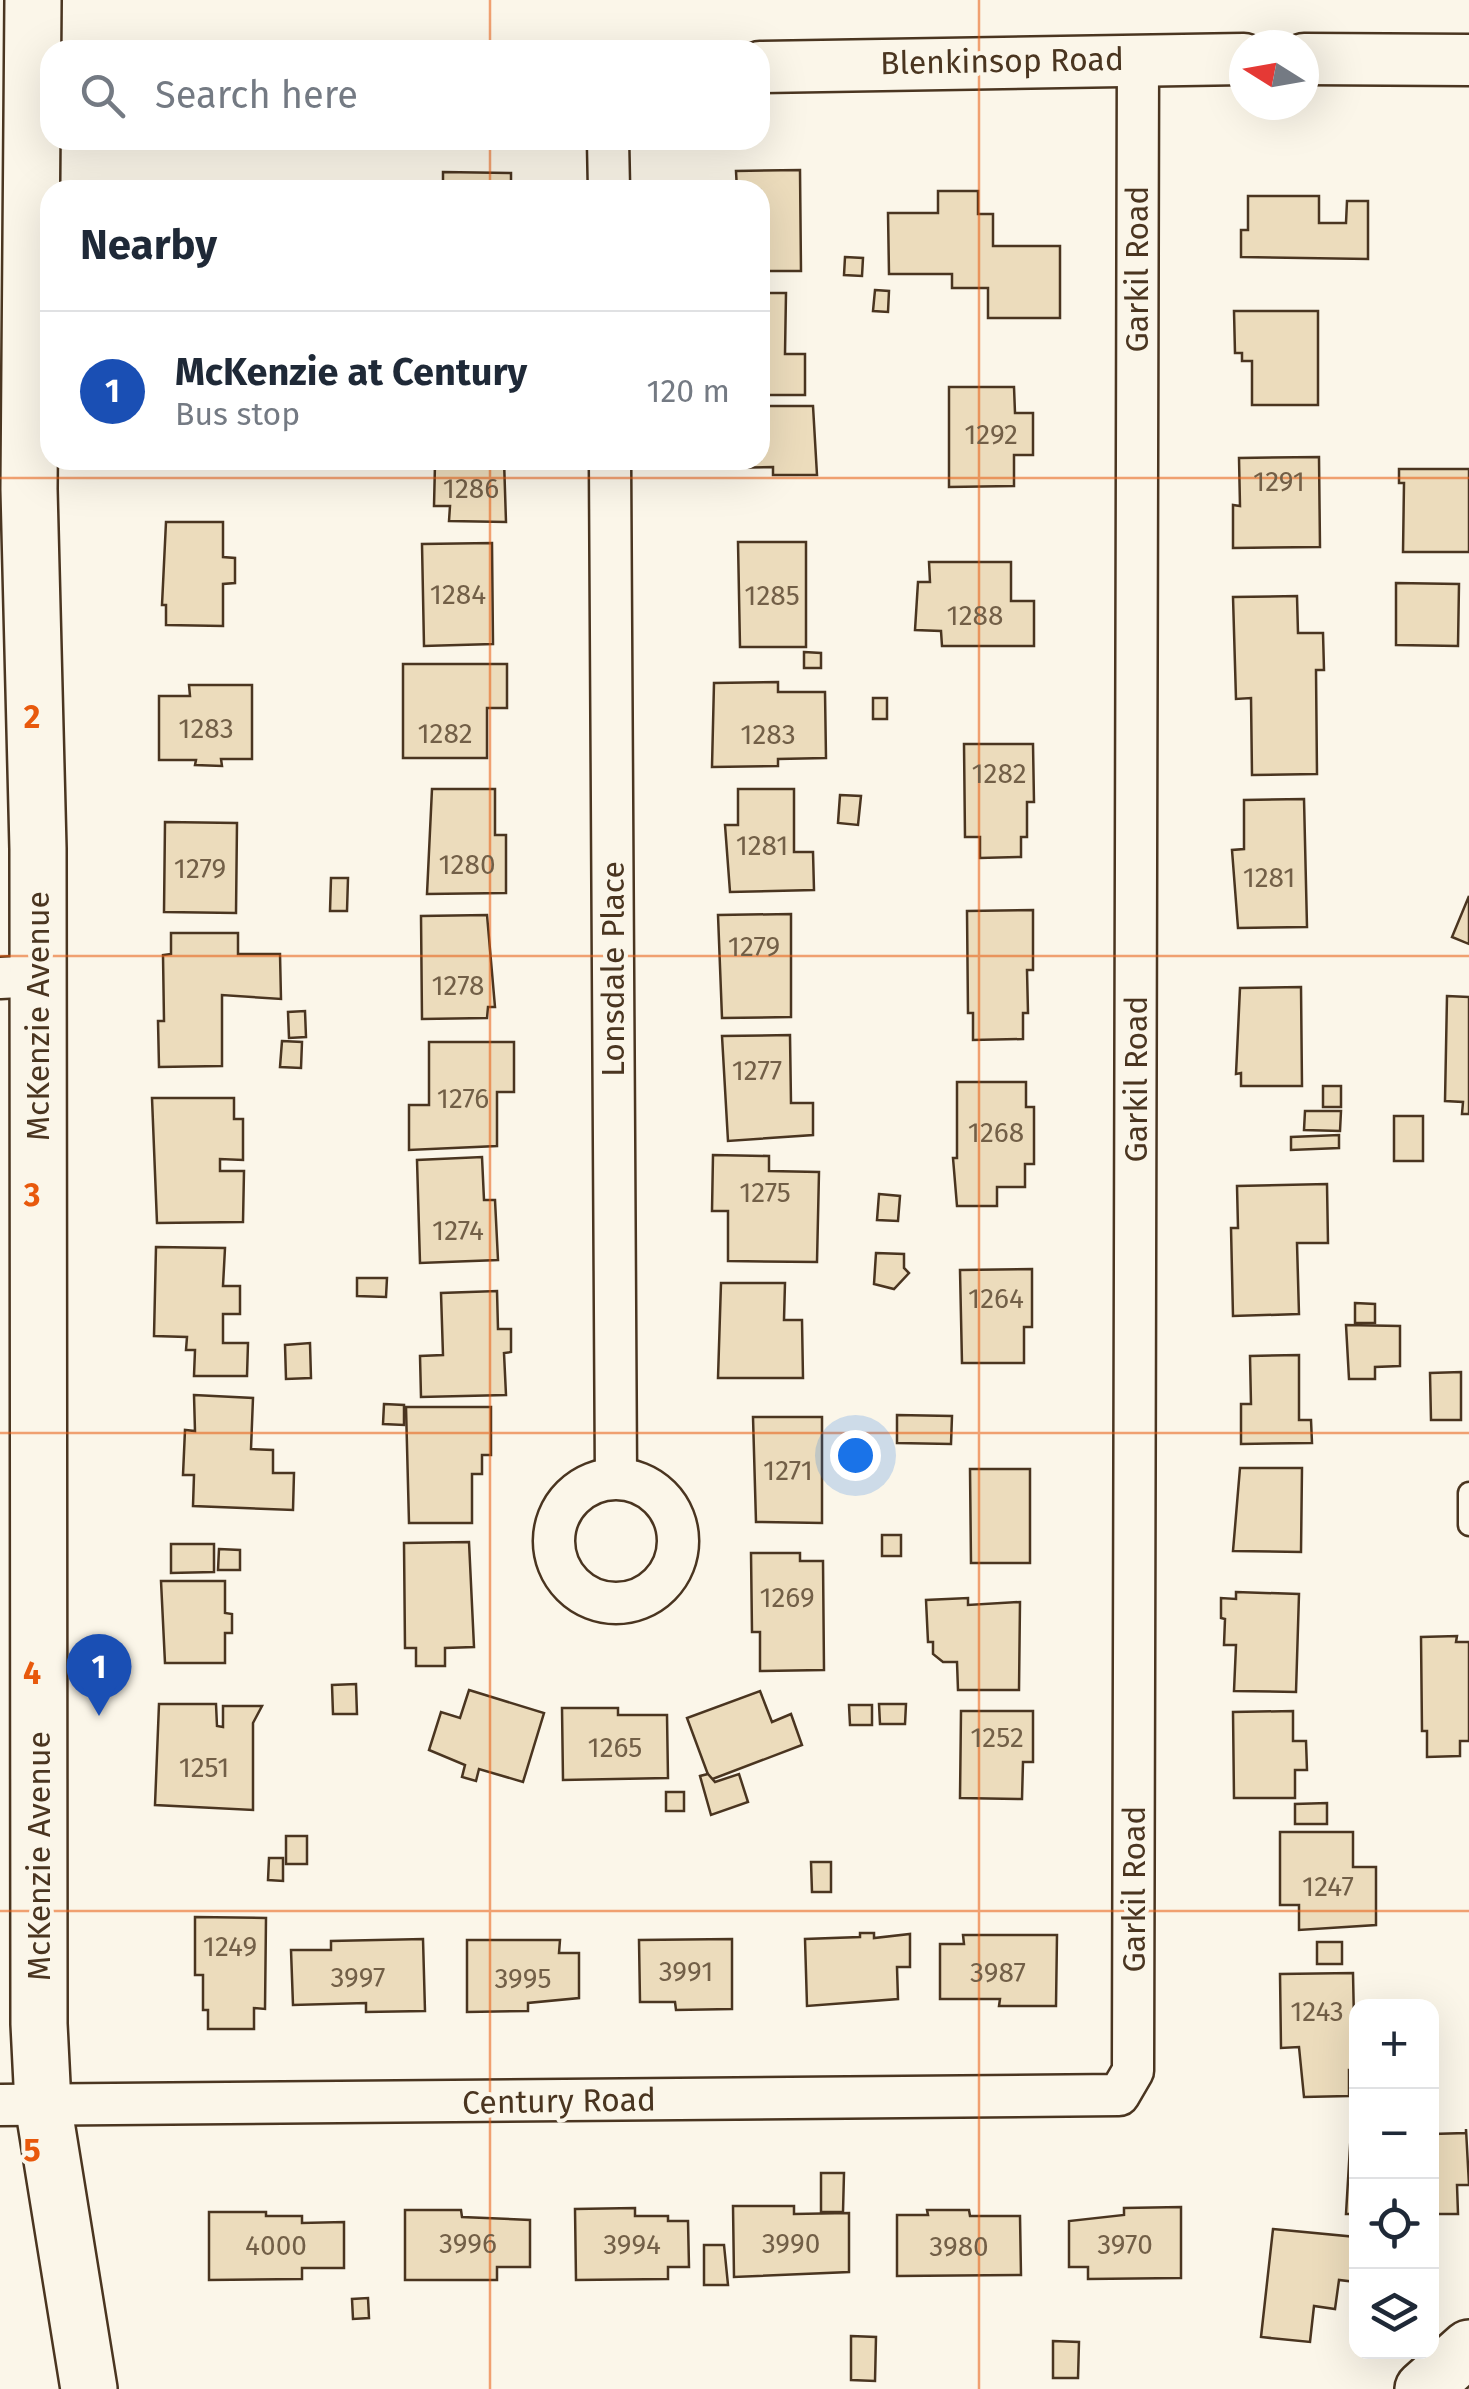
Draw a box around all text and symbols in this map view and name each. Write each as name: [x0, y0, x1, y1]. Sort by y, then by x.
north arrow: [1229, 30, 1319, 120]
search box: [40, 40, 770, 150]
street label: Blenkinsop Road: [880, 40, 1124, 82]
icon: search: [75, 68, 130, 123]
text: Search here: [155, 72, 358, 118]
street label: Garkil Road: [1118, 185, 1156, 353]
text: Nearby: [80, 220, 217, 270]
text: McKenzie at Century: [175, 349, 527, 395]
text: 1: [105, 372, 120, 410]
text: 120 m: [647, 372, 730, 410]
text: Bus stop: [175, 395, 300, 433]
house number: 1292: [964, 418, 1018, 451]
house number: 1291: [1253, 465, 1305, 498]
house number: 1286: [443, 472, 499, 505]
house number: 1284: [430, 578, 486, 611]
house number: 1285: [744, 579, 800, 612]
house number: 1288: [947, 599, 1003, 632]
text: 2: [24, 698, 40, 736]
house number: 1283: [178, 712, 234, 745]
house number: 1282: [418, 717, 473, 750]
house number: 1283: [740, 718, 796, 751]
house number: 1282: [972, 757, 1027, 790]
house number: 1281: [736, 829, 788, 862]
house number: 1280: [438, 848, 496, 881]
house number: 1279: [174, 852, 226, 885]
street label: Lonsdale Place: [594, 861, 632, 1077]
house number: 1281: [1243, 861, 1295, 894]
street label: McKenzie Avenue: [19, 891, 57, 1141]
house number: 1279: [728, 930, 780, 963]
house number: 1278: [431, 969, 485, 1002]
street label: Garkil Road: [1117, 995, 1155, 1163]
house number: 1277: [732, 1054, 782, 1087]
house number: 1276: [437, 1082, 489, 1115]
house number: 1268: [968, 1116, 1024, 1149]
text: 3: [23, 1176, 40, 1214]
house number: 1275: [739, 1176, 791, 1209]
house number: 1274: [432, 1214, 484, 1247]
house number: 1264: [968, 1282, 1024, 1315]
your location: [830, 1430, 881, 1481]
house number: 1271: [763, 1454, 813, 1487]
house number: 1269: [759, 1581, 815, 1614]
pin: 1: [66, 1634, 132, 1716]
text: 4: [23, 1654, 41, 1692]
house number: 1252: [970, 1721, 1024, 1754]
street label: McKenzie Avenue: [20, 1731, 58, 1981]
house number: 1265: [588, 1731, 642, 1764]
house number: 1251: [179, 1751, 229, 1784]
street label: Garkil Road: [1115, 1805, 1153, 1973]
house number: 1247: [1302, 1870, 1354, 1903]
house number: 1249: [203, 1930, 257, 1963]
house number: 3991: [659, 1955, 713, 1988]
house number: 3987: [970, 1956, 1026, 1989]
house number: 3997: [330, 1961, 386, 1994]
house number: 3995: [494, 1962, 552, 1995]
house number: 1243: [1290, 1995, 1344, 2028]
map controls: [1349, 1999, 1439, 2359]
button: +: [1349, 1999, 1439, 2089]
street label: Century Road: [462, 2080, 656, 2122]
button: −: [1349, 2089, 1439, 2179]
text: 5: [23, 2131, 41, 2169]
button: locate: [1349, 2179, 1439, 2269]
house number: 3996: [439, 2227, 497, 2260]
house number: 3990: [762, 2227, 820, 2260]
house number: 3994: [603, 2228, 661, 2261]
house number: 3970: [1097, 2228, 1153, 2261]
house number: 4000: [245, 2229, 307, 2262]
house number: 3980: [929, 2230, 989, 2263]
button: layers: [1349, 2269, 1439, 2359]

